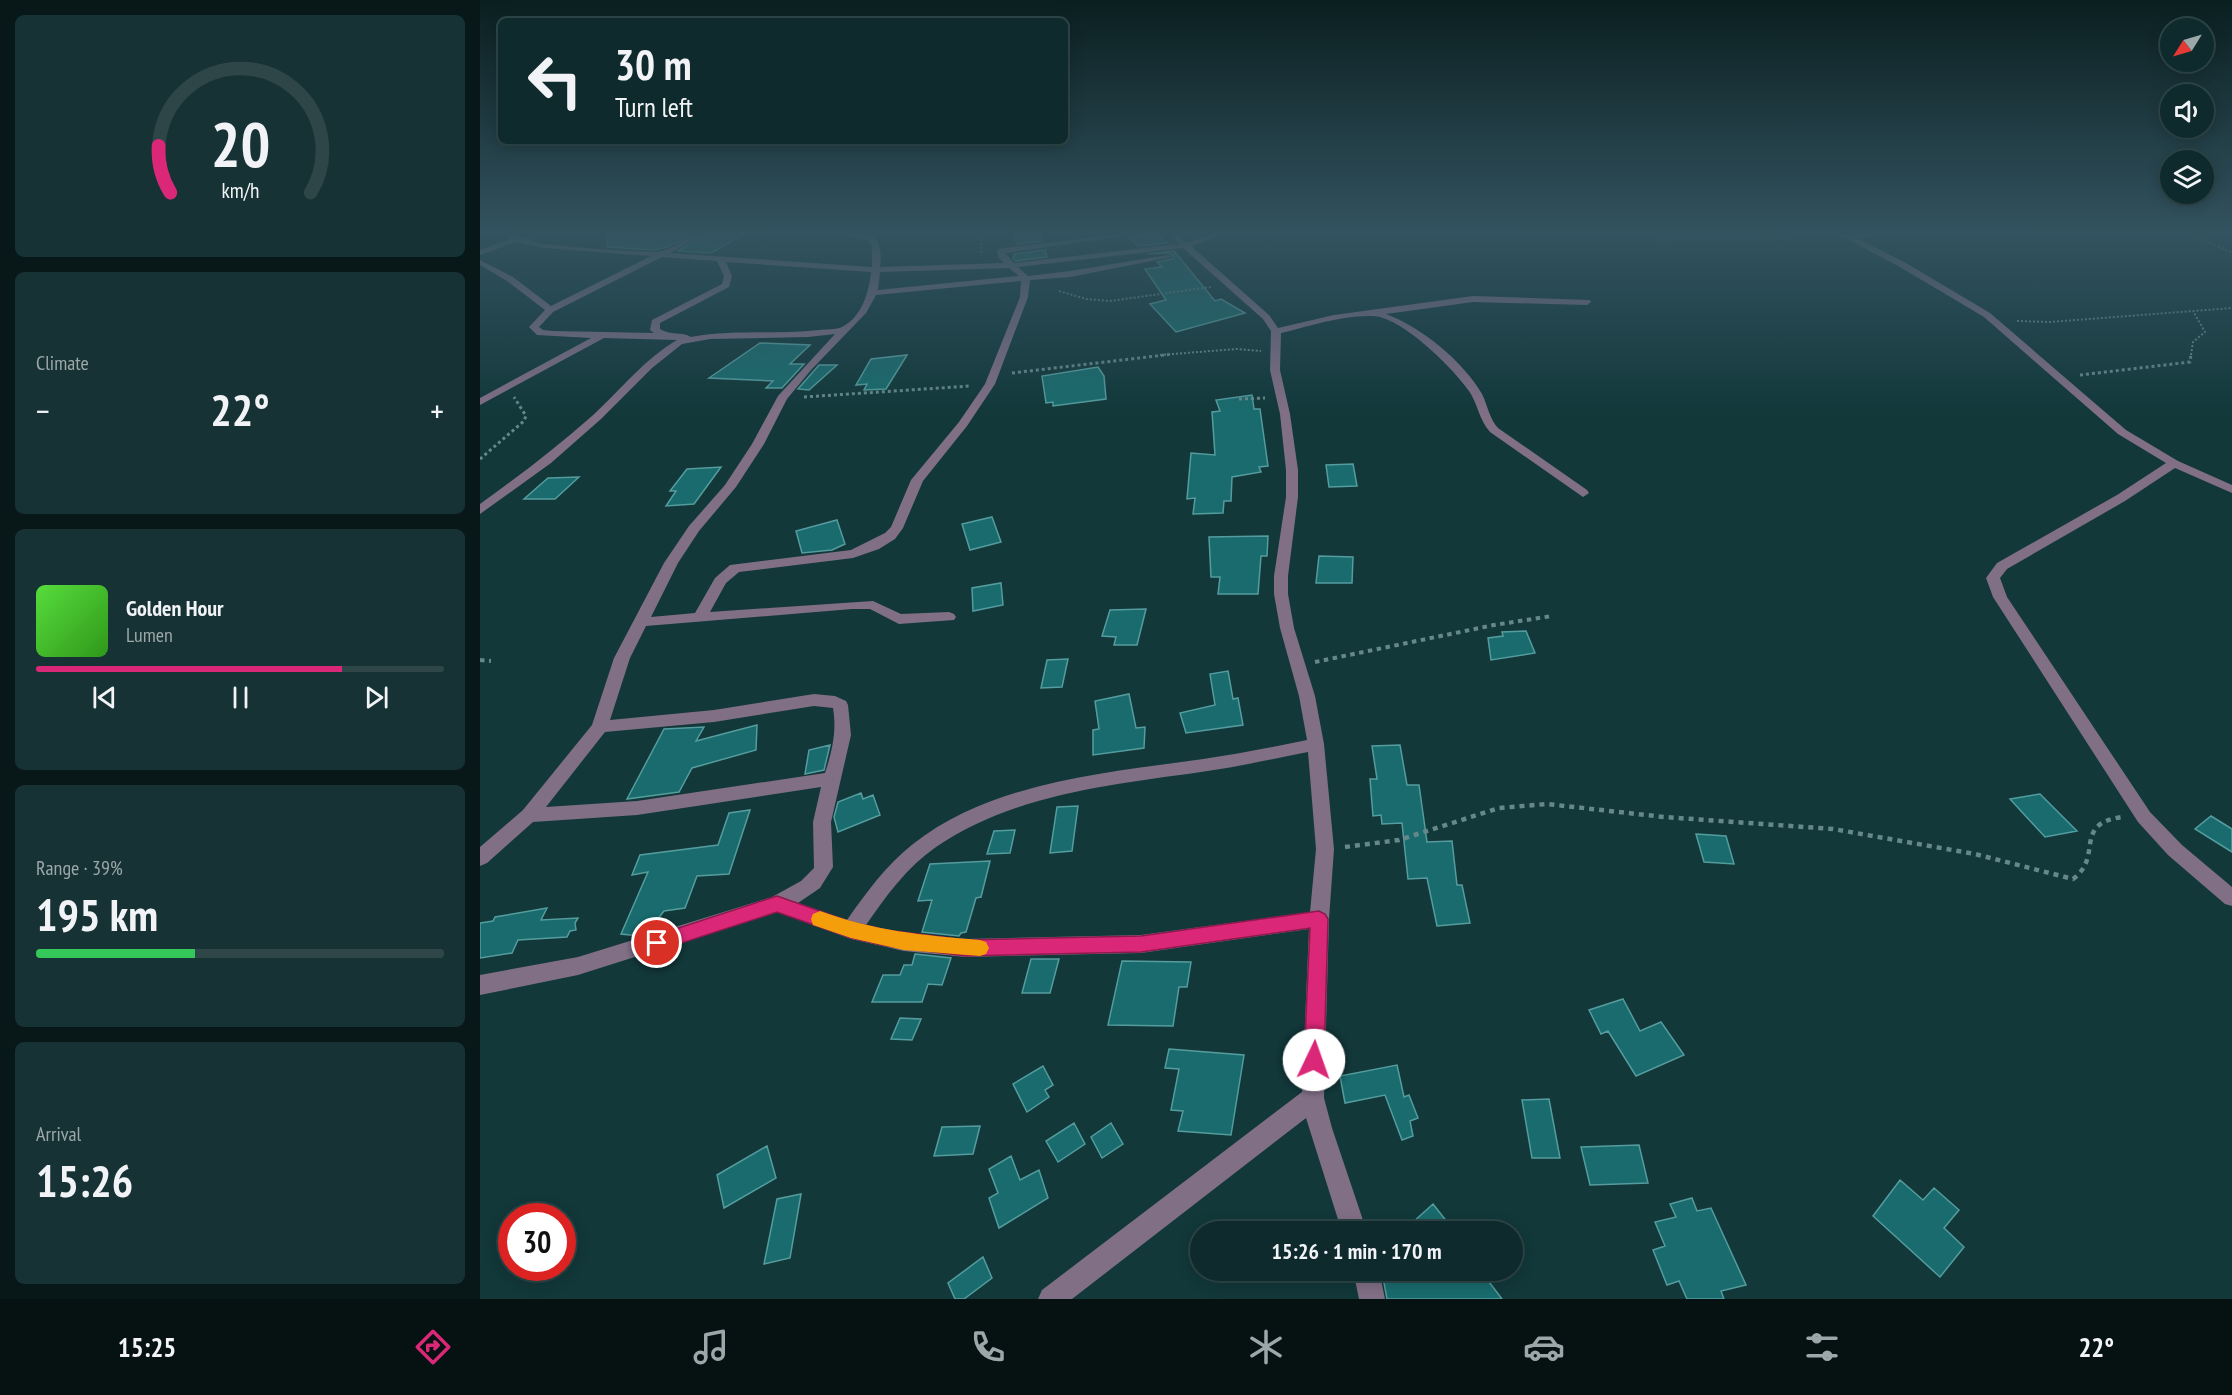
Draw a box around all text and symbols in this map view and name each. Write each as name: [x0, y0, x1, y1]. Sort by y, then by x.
north arrow: [2160, 18, 2214, 72]
map controls: [2160, 18, 2214, 204]
text: 30 m: [615, 37, 692, 92]
icon: left: [516, 42, 594, 120]
button: sound: [2160, 84, 2214, 138]
text: Turn left: [615, 90, 693, 124]
text: 20: [210, 103, 270, 184]
button: layers: [2160, 150, 2214, 204]
text: km/h: [221, 176, 259, 204]
text: Climate: [36, 350, 89, 376]
text: 22°: [210, 380, 270, 438]
text: −: [36, 389, 50, 432]
text: +: [430, 389, 444, 432]
text: Golden Hour: [126, 594, 224, 622]
text: Lumen: [126, 622, 173, 648]
icon: previous: [88, 681, 121, 714]
icon: pause: [224, 681, 257, 714]
icon: next: [360, 681, 393, 714]
text: Range · 39%: [36, 855, 123, 881]
text: 195 km: [36, 885, 158, 943]
pin: [631, 917, 682, 968]
icon: arrive: [640, 926, 673, 959]
position arrow: [1282, 1028, 1346, 1092]
text: Arrival: [36, 1121, 81, 1147]
text: 15:26: [36, 1151, 133, 1209]
speed limit sign: 30: [498, 1203, 576, 1281]
text: 15:26 · 1 min · 170 m: [1271, 1237, 1442, 1265]
icon: directions: [412, 1326, 454, 1368]
icon: music: [690, 1326, 732, 1368]
icon: phone: [967, 1326, 1009, 1368]
icon: climate: [1245, 1326, 1287, 1368]
icon: car: [1523, 1326, 1565, 1368]
icon: filters: [1801, 1326, 1843, 1368]
text: 15:25: [118, 1330, 176, 1364]
text: 22°: [2078, 1330, 2114, 1364]

